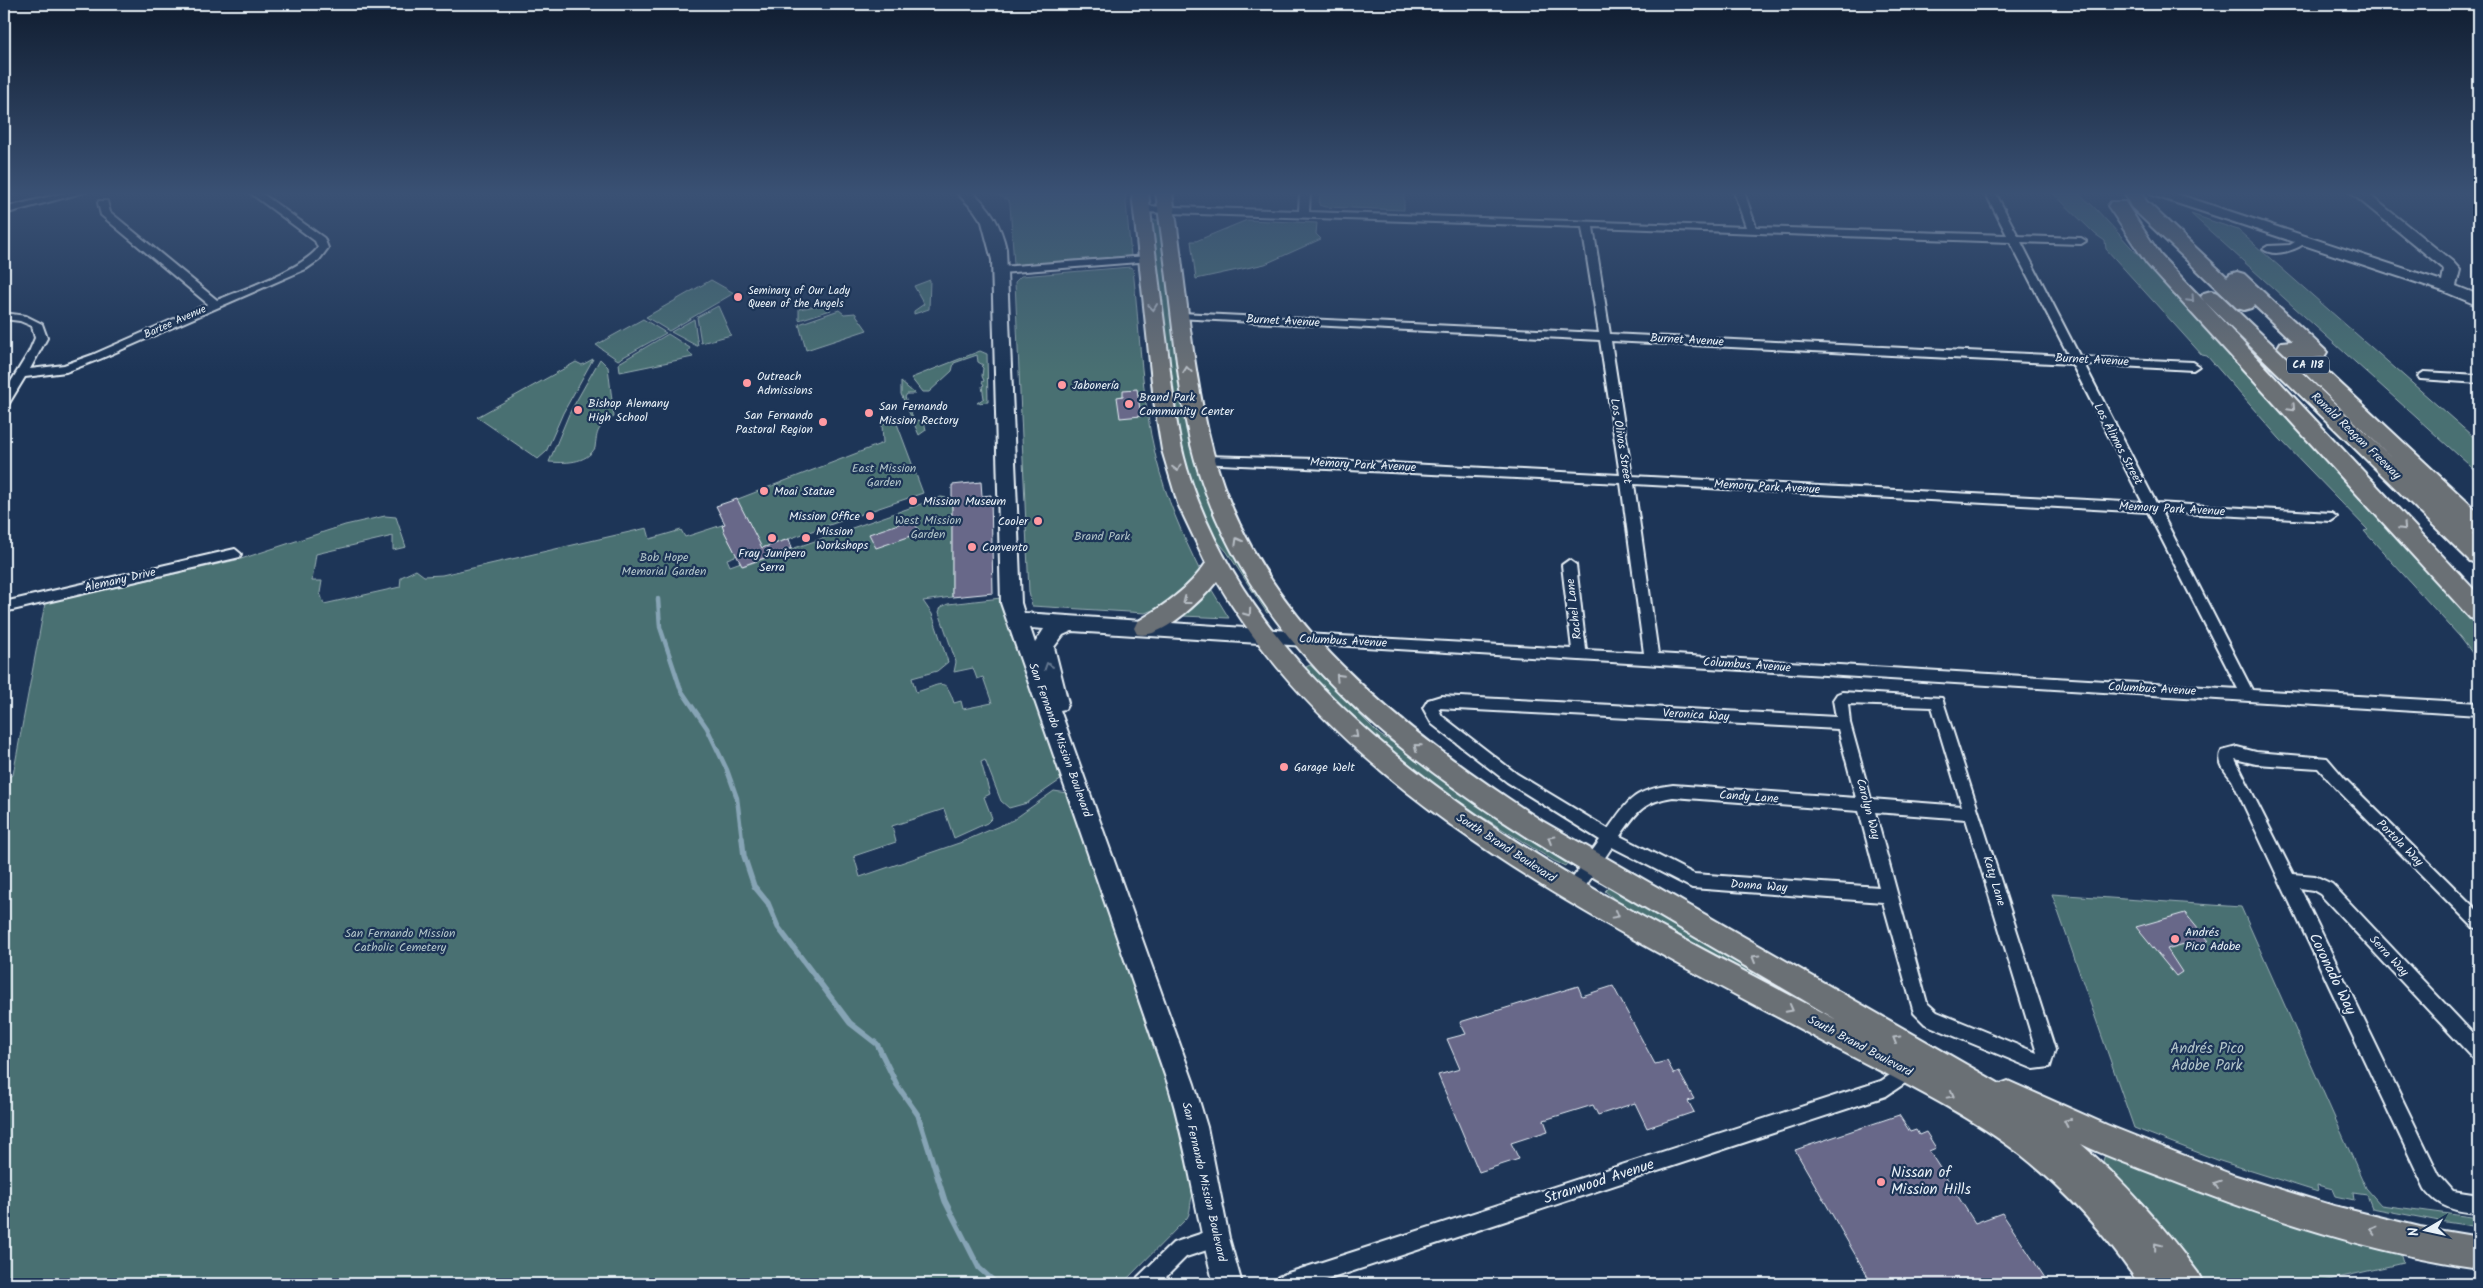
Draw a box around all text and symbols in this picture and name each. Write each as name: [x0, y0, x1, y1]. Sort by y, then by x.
place label: Seminary of Our Lady Queen of the Angels: [748, 282, 851, 313]
marker: Seminary of Our Lady Queen of the Angels: [732, 291, 744, 303]
one-way arrow: [2185, 294, 2194, 303]
street label: Bartee Avenue: [141, 300, 209, 344]
one-way arrow: [1147, 304, 1158, 312]
street label: Burnet Avenue: [1246, 310, 1321, 332]
street label: Burnet Avenue: [1650, 329, 1725, 351]
street label: Burnet Avenue: [2055, 349, 2130, 371]
road number: CA 118: [2287, 356, 2329, 374]
one-way arrow: [1182, 366, 1193, 374]
place label: Outreach Admissions: [757, 367, 813, 400]
place label: Jabonería: [1072, 376, 1120, 395]
marker: Outreach Admissions: [741, 377, 753, 389]
marker: Jabonería: [1056, 379, 1068, 391]
place label: Brand Park Community Center: [1139, 388, 1235, 421]
street label: Ronald Reagan Freeway: [2307, 388, 2406, 484]
place label: Bishop Alemany High School: [588, 394, 669, 427]
place label: San Fernando Mission Rectory: [879, 397, 959, 430]
street label: Los Olivos Street: [1605, 397, 1637, 485]
marker: Brand Park Community Center: [1123, 398, 1135, 410]
street label: Los Alimos Street: [2088, 400, 2148, 489]
one-way arrow: [2286, 402, 2295, 411]
marker: Bishop Alemany High School: [572, 404, 584, 416]
place label: San Fernando Pastoral Region: [736, 406, 813, 439]
marker: San Fernando Mission Rectory: [863, 407, 875, 419]
marker: San Fernando Pastoral Region: [817, 416, 829, 428]
street label: Memory Park Avenue: [1309, 453, 1417, 477]
park label: East Mission Garden: [852, 459, 916, 492]
one-way arrow: [1171, 463, 1181, 471]
street label: Memory Park Avenue: [1713, 475, 1821, 499]
place label: Moai Statue: [774, 482, 835, 501]
marker: Moai Statue: [758, 485, 770, 497]
place label: Mission Museum: [923, 492, 1007, 511]
marker: Mission Museum: [907, 495, 919, 507]
street label: Memory Park Avenue: [2118, 497, 2226, 521]
place label: Mission Office: [789, 507, 861, 526]
marker: Mission Office: [864, 510, 876, 522]
park label: West Mission Garden: [895, 511, 961, 544]
place label: Cooler: [998, 512, 1029, 531]
marker: Cooler: [1032, 515, 1044, 527]
one-way arrow: [2397, 521, 2406, 530]
place label: Mission Workshops: [816, 522, 868, 555]
park label: Brand Park: [1074, 527, 1130, 546]
marker: Fray Junípero Serra: [766, 532, 778, 544]
marker: Mission Workshops: [800, 532, 812, 544]
place label: Convento: [982, 538, 1028, 557]
one-way arrow: [1234, 538, 1244, 547]
marker: Convento: [966, 541, 978, 553]
place label: Fray Junípero Serra: [738, 544, 806, 577]
park label: Bob Hope Memorial Garden: [622, 548, 706, 581]
street label: Alemany Drive: [82, 562, 158, 597]
street label: Rachel Lane: [1561, 577, 1587, 641]
one-way arrow: [1183, 595, 1192, 604]
one-way arrow: [1242, 607, 1251, 616]
street label: Columbus Avenue: [1298, 629, 1388, 653]
street label: Columbus Avenue: [1702, 652, 1792, 678]
street label: San Fernando Mission Boulevard: [1023, 660, 1097, 821]
one-way arrow: [1044, 662, 1054, 671]
one-way arrow: [1336, 674, 1345, 683]
street label: Columbus Avenue: [2107, 677, 2197, 701]
street label: Veronica Way: [1662, 704, 1730, 726]
one-way arrow: [1350, 729, 1359, 738]
one-way arrow: [1414, 744, 1423, 753]
place label: Garage Welt: [1294, 758, 1355, 777]
marker: Garage Welt: [1278, 761, 1290, 773]
street label: Carolyn Way: [1851, 776, 1885, 842]
street label: Candy Lane: [1719, 785, 1780, 809]
street label: South Brand Boulevard: [1452, 809, 1561, 888]
street label: Portola Way: [2372, 815, 2428, 871]
one-way arrow: [1547, 835, 1556, 845]
street label: Katy Lane: [1977, 853, 2011, 909]
street label: Donna Way: [1730, 875, 1788, 897]
one-way arrow: [1610, 909, 1619, 919]
place label: Andrés Pico Adobe: [2185, 923, 2241, 956]
park label: San Fernando Mission Catholic Cemetery: [345, 924, 455, 957]
street label: Coronado Way: [2302, 929, 2363, 1020]
street label: Serra Way: [2365, 931, 2414, 981]
marker: Andrés Pico Adobe: [2169, 933, 2181, 945]
one-way arrow: [1752, 954, 1761, 964]
one-way arrow: [1785, 1003, 1794, 1013]
street label: South Brand Boulevard: [1804, 1010, 1916, 1082]
one-way arrow: [1893, 1035, 1902, 1045]
park label: Andrés Pico Adobe Park: [2170, 1037, 2244, 1078]
one-way arrow: [1946, 1089, 1955, 1099]
street label: San Fernando Mission Boulevard: [1176, 1100, 1232, 1265]
one-way arrow: [2063, 1118, 2072, 1128]
street label: Stranwood Avenue: [1541, 1153, 1658, 1211]
place label: Nissan of Mission Hills: [1891, 1161, 1972, 1202]
marker: Nissan of Mission Hills: [1875, 1176, 1887, 1188]
one-way arrow: [2213, 1180, 2222, 1190]
north arrow: [2400, 1206, 2450, 1256]
one-way arrow: [2369, 1226, 2377, 1236]
text: N: [2403, 1226, 2426, 1238]
one-way arrow: [2154, 1243, 2162, 1252]

